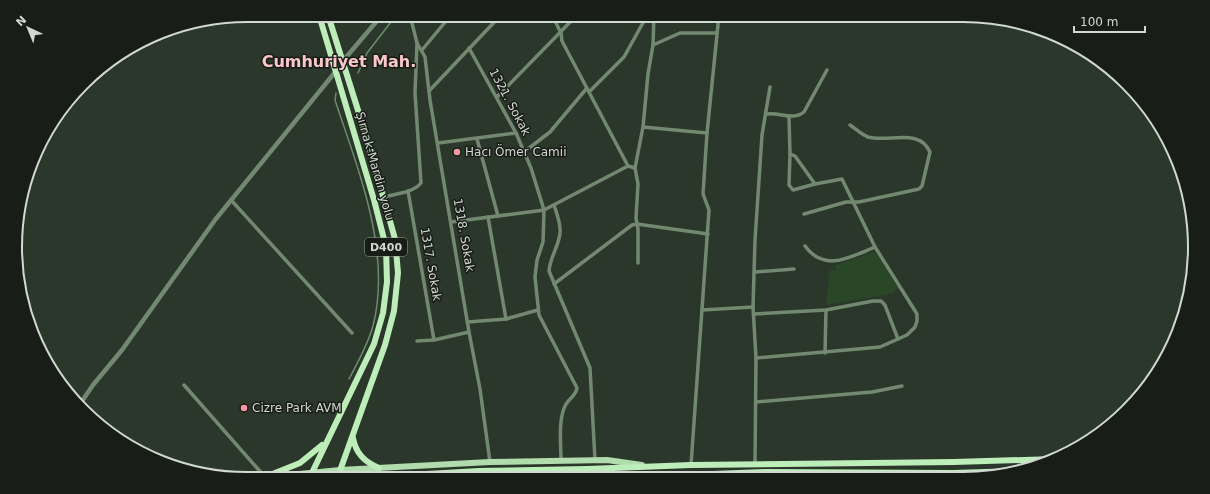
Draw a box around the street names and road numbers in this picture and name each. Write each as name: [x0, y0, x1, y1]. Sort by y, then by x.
street label: 1321. Sokak: [486, 66, 534, 138]
street label: Şırnak-Mardin yolu: [353, 110, 397, 222]
street label: 1318. Sokak: [451, 197, 477, 273]
street label: 1317. Sokak: [418, 226, 444, 302]
road number: D400: [365, 238, 407, 256]

